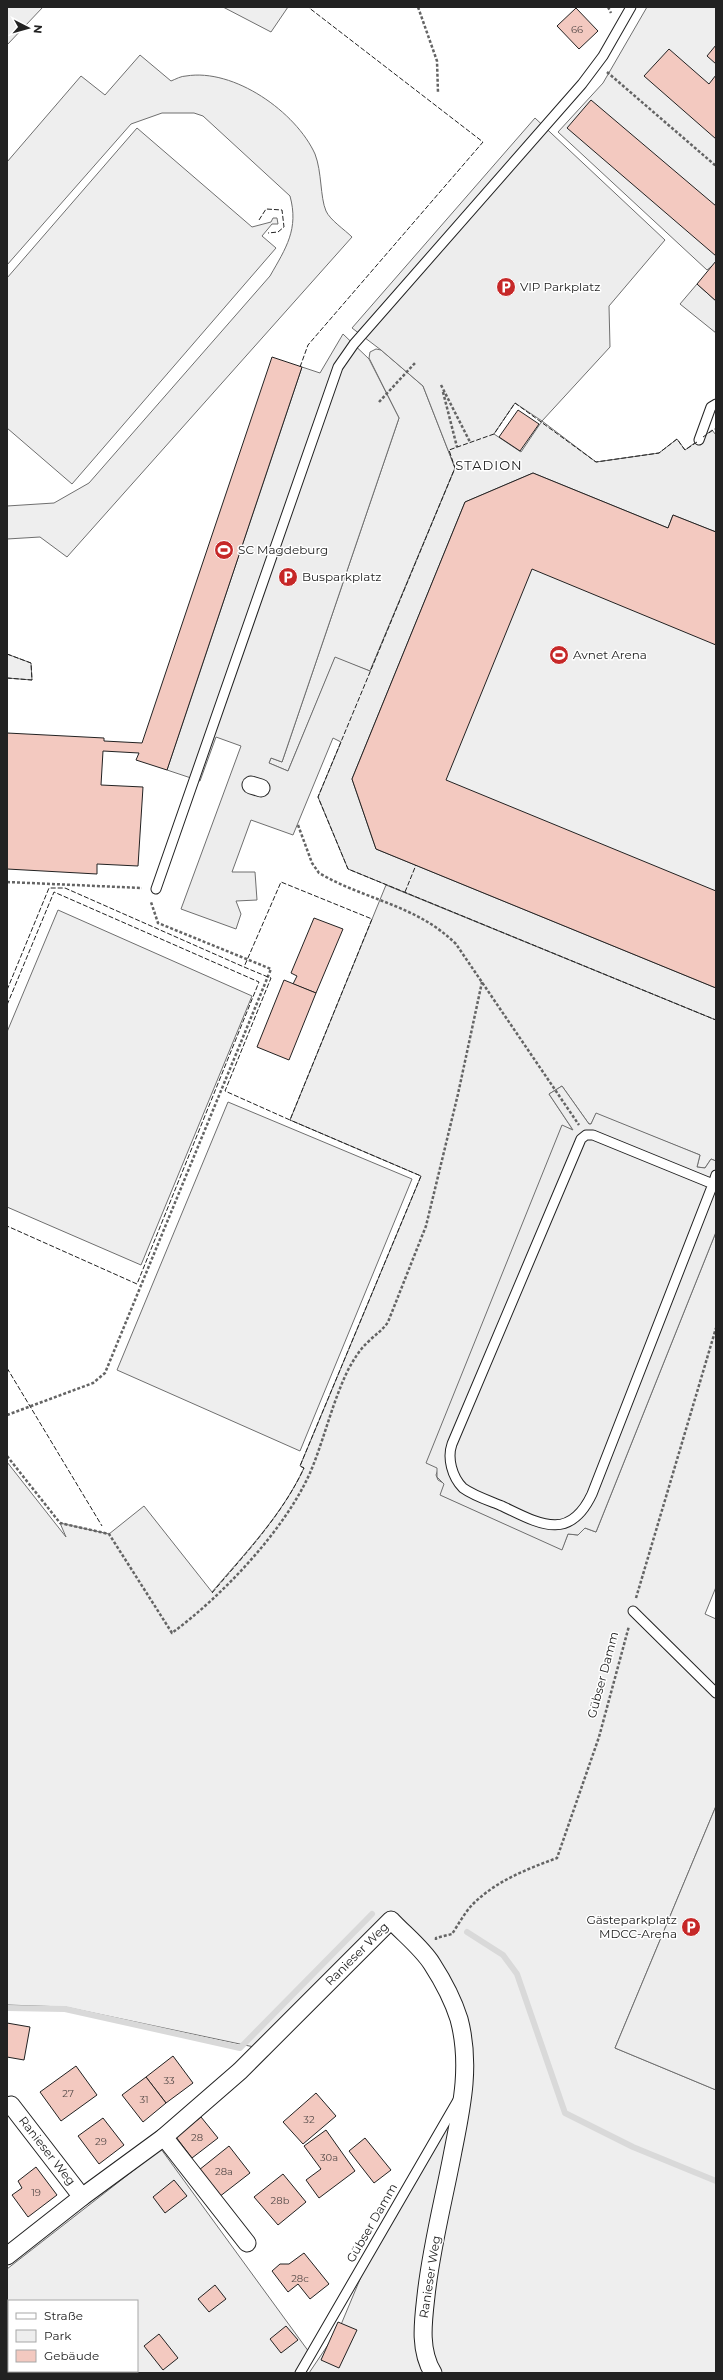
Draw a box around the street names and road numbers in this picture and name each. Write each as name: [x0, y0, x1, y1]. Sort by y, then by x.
street label: Gübser Damm: [584, 1630, 621, 1720]
street label: Ranieser Weg: [322, 1919, 391, 1988]
street label: Ranieser Weg: [16, 2113, 79, 2188]
street label: Gübser Damm: [343, 2180, 400, 2265]
street label: Ranieser Weg: [416, 2235, 443, 2319]

